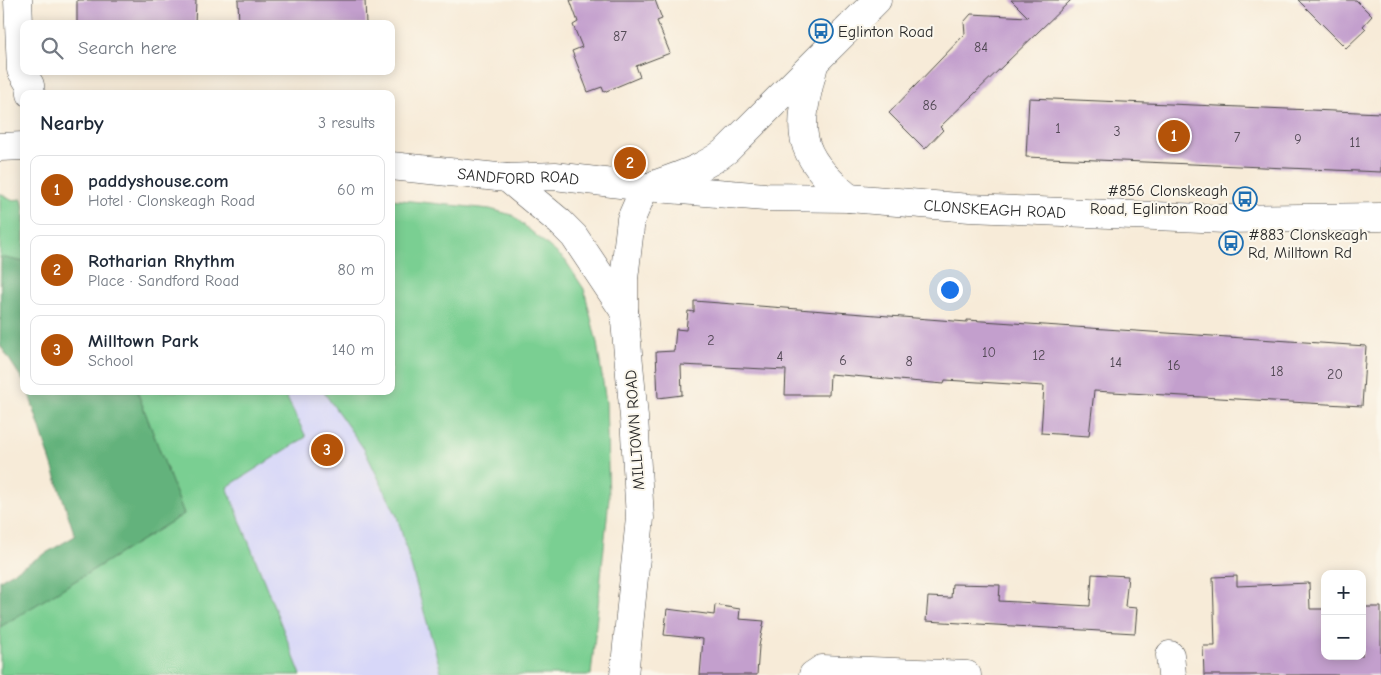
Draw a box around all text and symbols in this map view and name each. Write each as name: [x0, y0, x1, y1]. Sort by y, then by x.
bus stop icon: Eglinton Road: [808, 18, 834, 44]
search box: [20, 20, 395, 75]
place label: Eglinton Road: [838, 23, 933, 41]
house number: 87: [613, 28, 627, 45]
icon: search: [38, 34, 66, 62]
text: Search here: [78, 37, 177, 59]
house number: 84: [974, 39, 988, 56]
house number: 86: [923, 97, 937, 114]
text: Nearby: [40, 111, 104, 135]
text: 3 results: [318, 114, 375, 132]
pin: 1: [1158, 117, 1190, 155]
house number: 1: [1055, 120, 1061, 137]
house number: 3: [1113, 123, 1121, 140]
house number: 7: [1234, 129, 1241, 146]
house number: 9: [1294, 131, 1302, 148]
house number: 11: [1349, 134, 1361, 151]
pin: 2: [614, 144, 646, 182]
street label: SANDFORD ROAD: [457, 165, 580, 189]
text: paddyshouse.com: [88, 170, 229, 192]
text: 1: [54, 181, 60, 199]
text: 60 m: [337, 181, 374, 199]
place label: #856 Clonskeagh Road, Eglinton Road: [1090, 182, 1228, 218]
bus stop icon: #856 Clonskeagh Road, Eglinton Road: [1232, 186, 1258, 212]
text: Hotel · Clonskeagh Road: [88, 192, 255, 210]
street label: CLONSKEAGH ROAD: [923, 196, 1066, 222]
place label: #883 Clonskeagh Rd, Milltown Rd: [1248, 226, 1368, 262]
bus stop icon: #883 Clonskeagh Rd, Milltown Rd: [1218, 230, 1244, 256]
text: Rotharian Rhythm: [88, 250, 235, 272]
text: 2: [53, 261, 61, 279]
text: 80 m: [337, 261, 374, 279]
text: Place · Sandford Road: [88, 272, 239, 290]
your location: [937, 277, 963, 303]
text: Milltown Park: [88, 330, 198, 352]
house number: 2: [707, 332, 715, 349]
text: 3: [53, 341, 61, 359]
text: 140 m: [332, 341, 374, 359]
house number: 10: [982, 344, 996, 361]
house number: 12: [1033, 347, 1045, 364]
house number: 4: [777, 348, 784, 365]
text: School: [88, 352, 134, 370]
house number: 6: [839, 352, 847, 369]
house number: 8: [905, 353, 913, 370]
house number: 14: [1110, 354, 1122, 371]
house number: 16: [1167, 357, 1181, 374]
house number: 18: [1271, 363, 1283, 380]
house number: 20: [1327, 366, 1343, 383]
street label: MILLTOWN ROAD: [622, 369, 648, 491]
pin: 3: [311, 431, 343, 469]
map controls: [1321, 570, 1366, 660]
button: +: [1321, 570, 1366, 615]
button: −: [1321, 615, 1366, 660]

